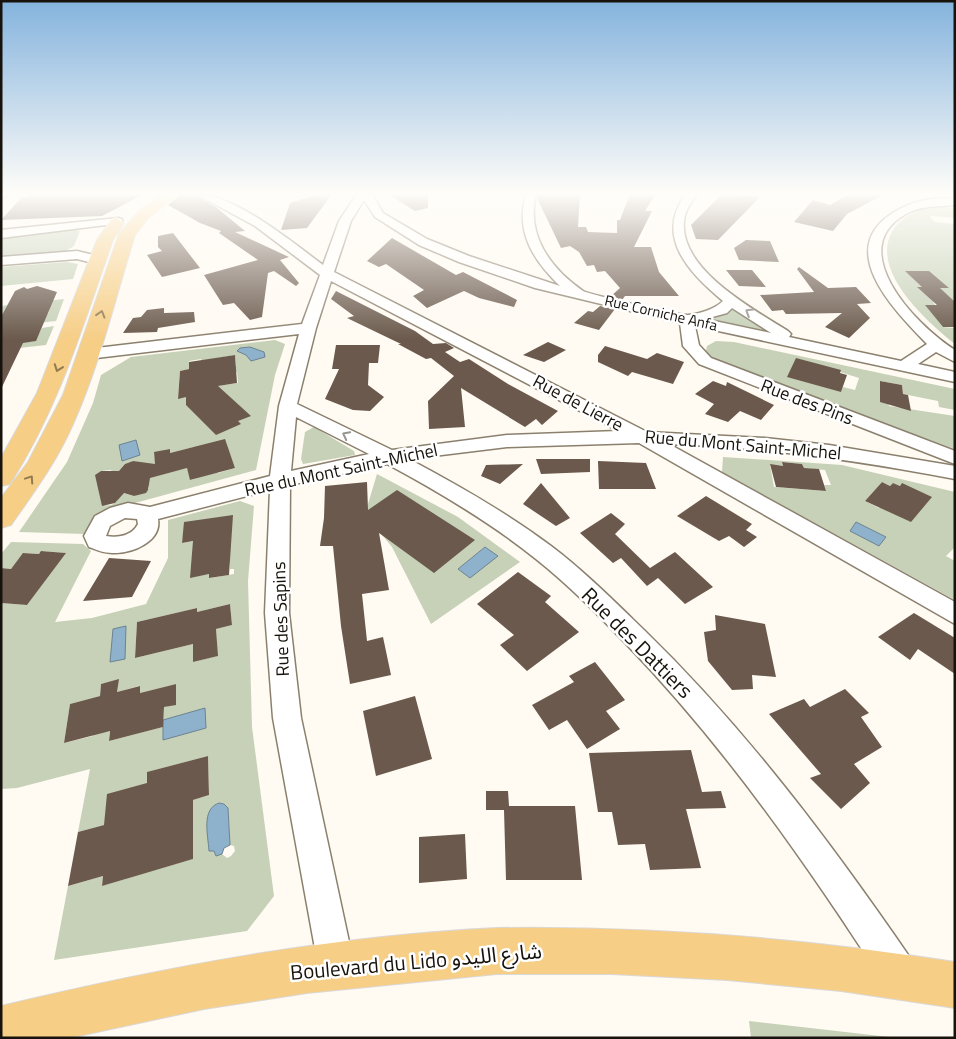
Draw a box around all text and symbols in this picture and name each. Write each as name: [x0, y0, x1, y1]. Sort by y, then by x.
street label: Rue Corniche Anfa: [602, 288, 720, 337]
one-way arrow: [745, 309, 754, 319]
one-way arrow: [95, 310, 105, 319]
one-way arrow: [54, 364, 64, 372]
street label: Rue de Lierre: [528, 367, 628, 438]
street label: Rue des Pins: [757, 372, 857, 432]
street label: Rue du Mont Saint-Michel: [644, 422, 842, 467]
one-way arrow: [342, 431, 351, 441]
street label: Rue du Mont Saint-Michel: [242, 436, 440, 503]
one-way arrow: [24, 475, 33, 484]
street label: Rue des Sapins: [265, 561, 296, 677]
street label: Rue des Dattiers: [575, 579, 701, 705]
street label: Boulevard du Lido شارع الليدو: [289, 934, 543, 988]

